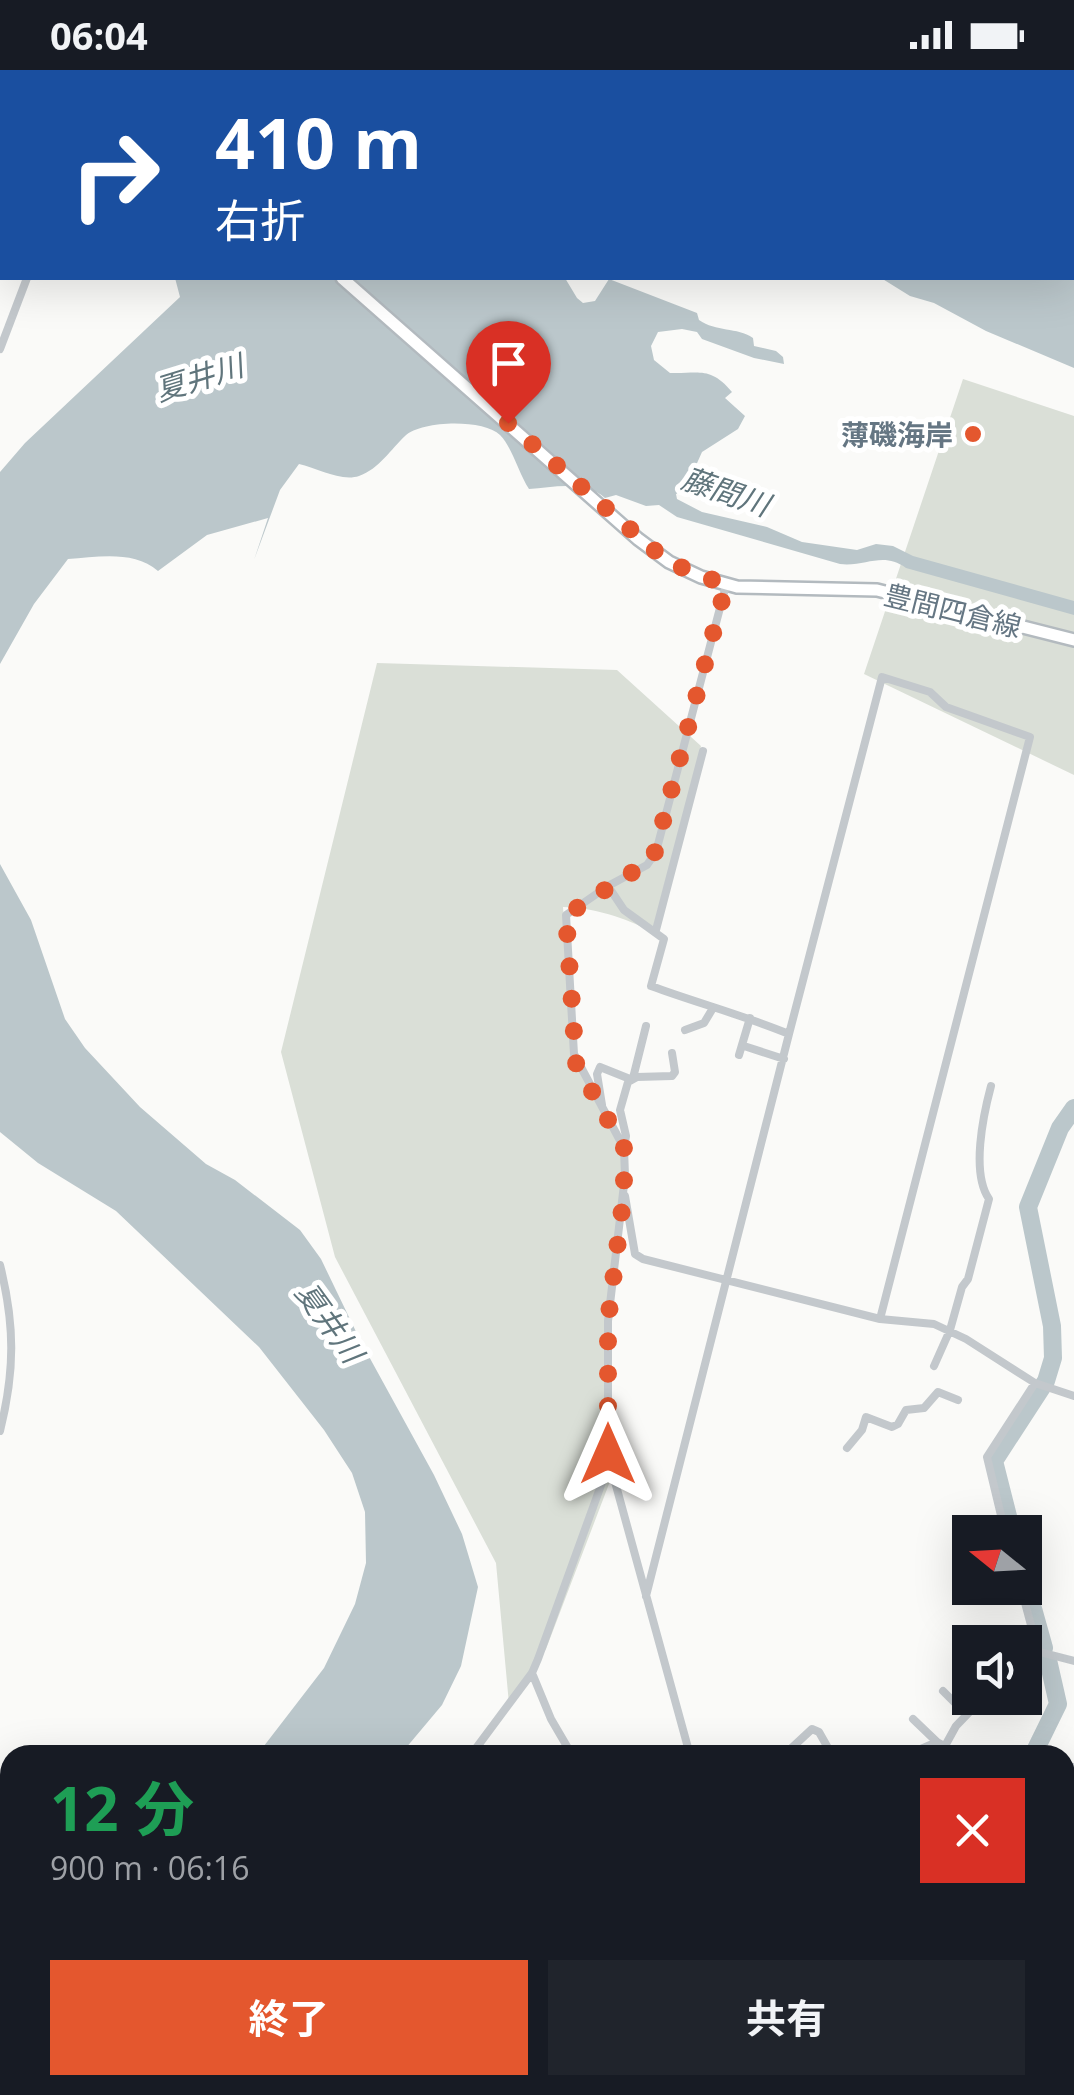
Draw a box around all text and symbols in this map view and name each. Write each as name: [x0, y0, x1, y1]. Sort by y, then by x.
text: 06:04: [50, 9, 148, 61]
text: 410 m: [215, 94, 422, 190]
icon: right: [50, 110, 180, 240]
text: 右折: [215, 189, 305, 250]
pin: [466, 321, 551, 424]
icon: arrive: [481, 336, 536, 391]
water label: 夏井川: [150, 343, 251, 410]
place label: 薄磯海岸: [841, 415, 953, 453]
marker: 薄磯海岸: [962, 423, 984, 445]
water label: 藤間川: [677, 457, 778, 526]
street label: 豊間四倉線: [880, 575, 1026, 645]
water label: 夏井川: [287, 1274, 375, 1373]
position arrow: [556, 1402, 660, 1506]
north arrow: [952, 1515, 1042, 1605]
map controls: [952, 1515, 1042, 1715]
button: sound: [952, 1625, 1042, 1715]
text: 12 分: [50, 1767, 194, 1849]
button: close: [920, 1778, 1025, 1883]
text: 900 m · 06:16: [50, 1846, 249, 1889]
button: 終了: [50, 1960, 528, 2075]
button: 共有: [548, 1960, 1025, 2075]

